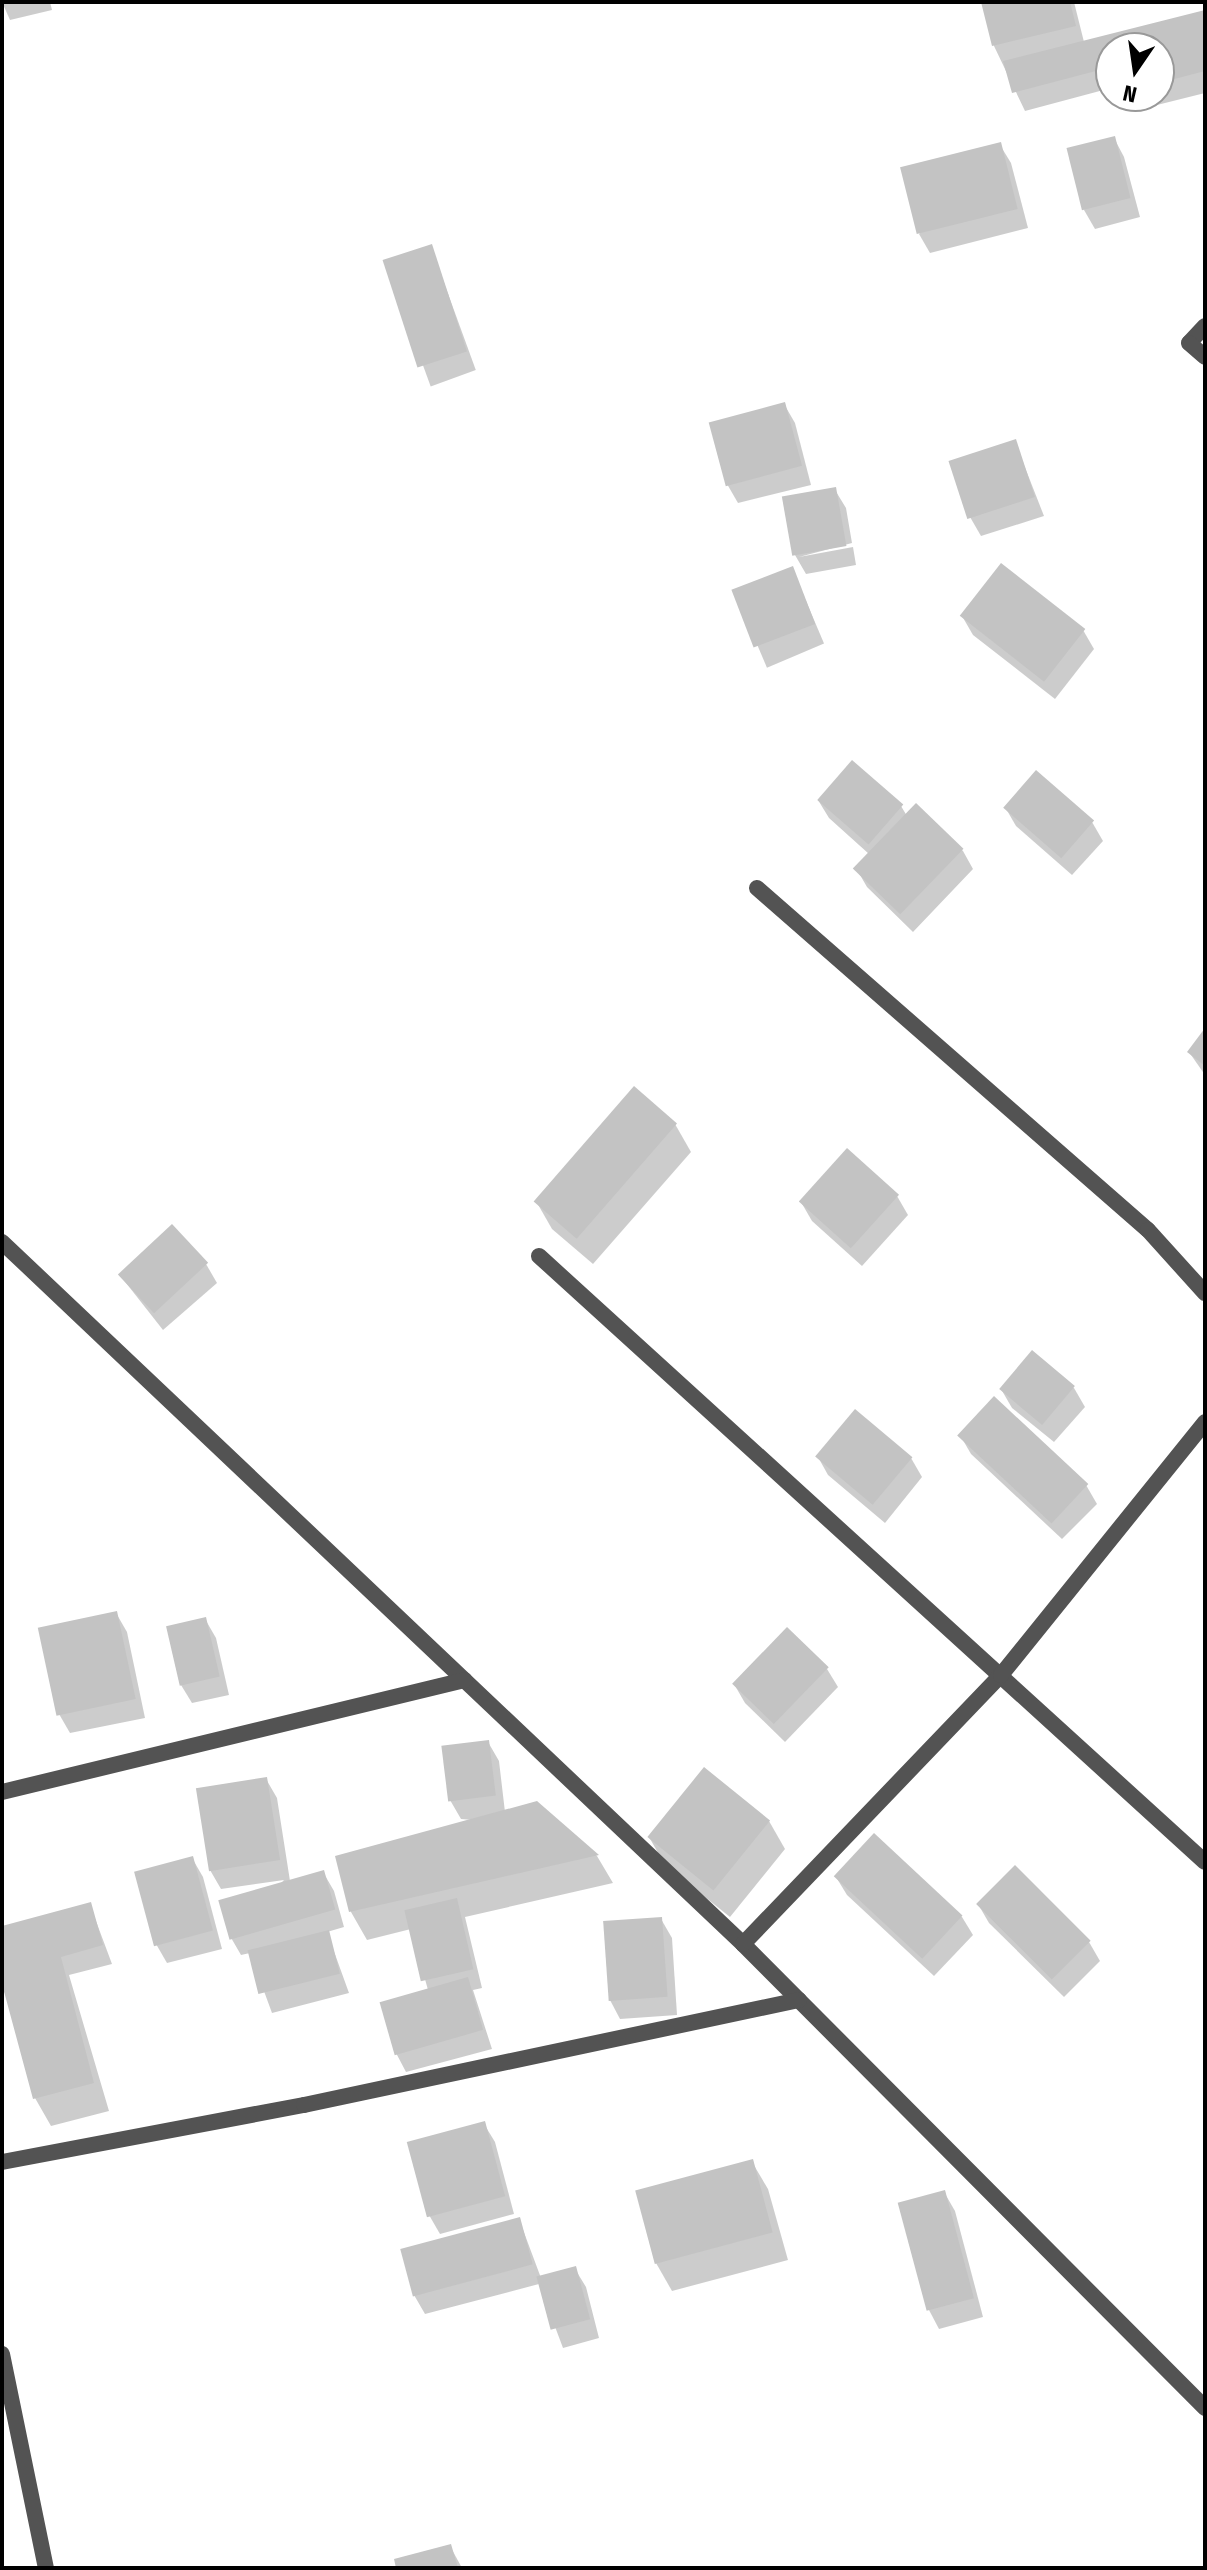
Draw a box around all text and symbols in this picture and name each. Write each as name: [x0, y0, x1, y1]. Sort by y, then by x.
north arrow: [1095, 32, 1175, 112]
text: N: [1120, 79, 1139, 109]

